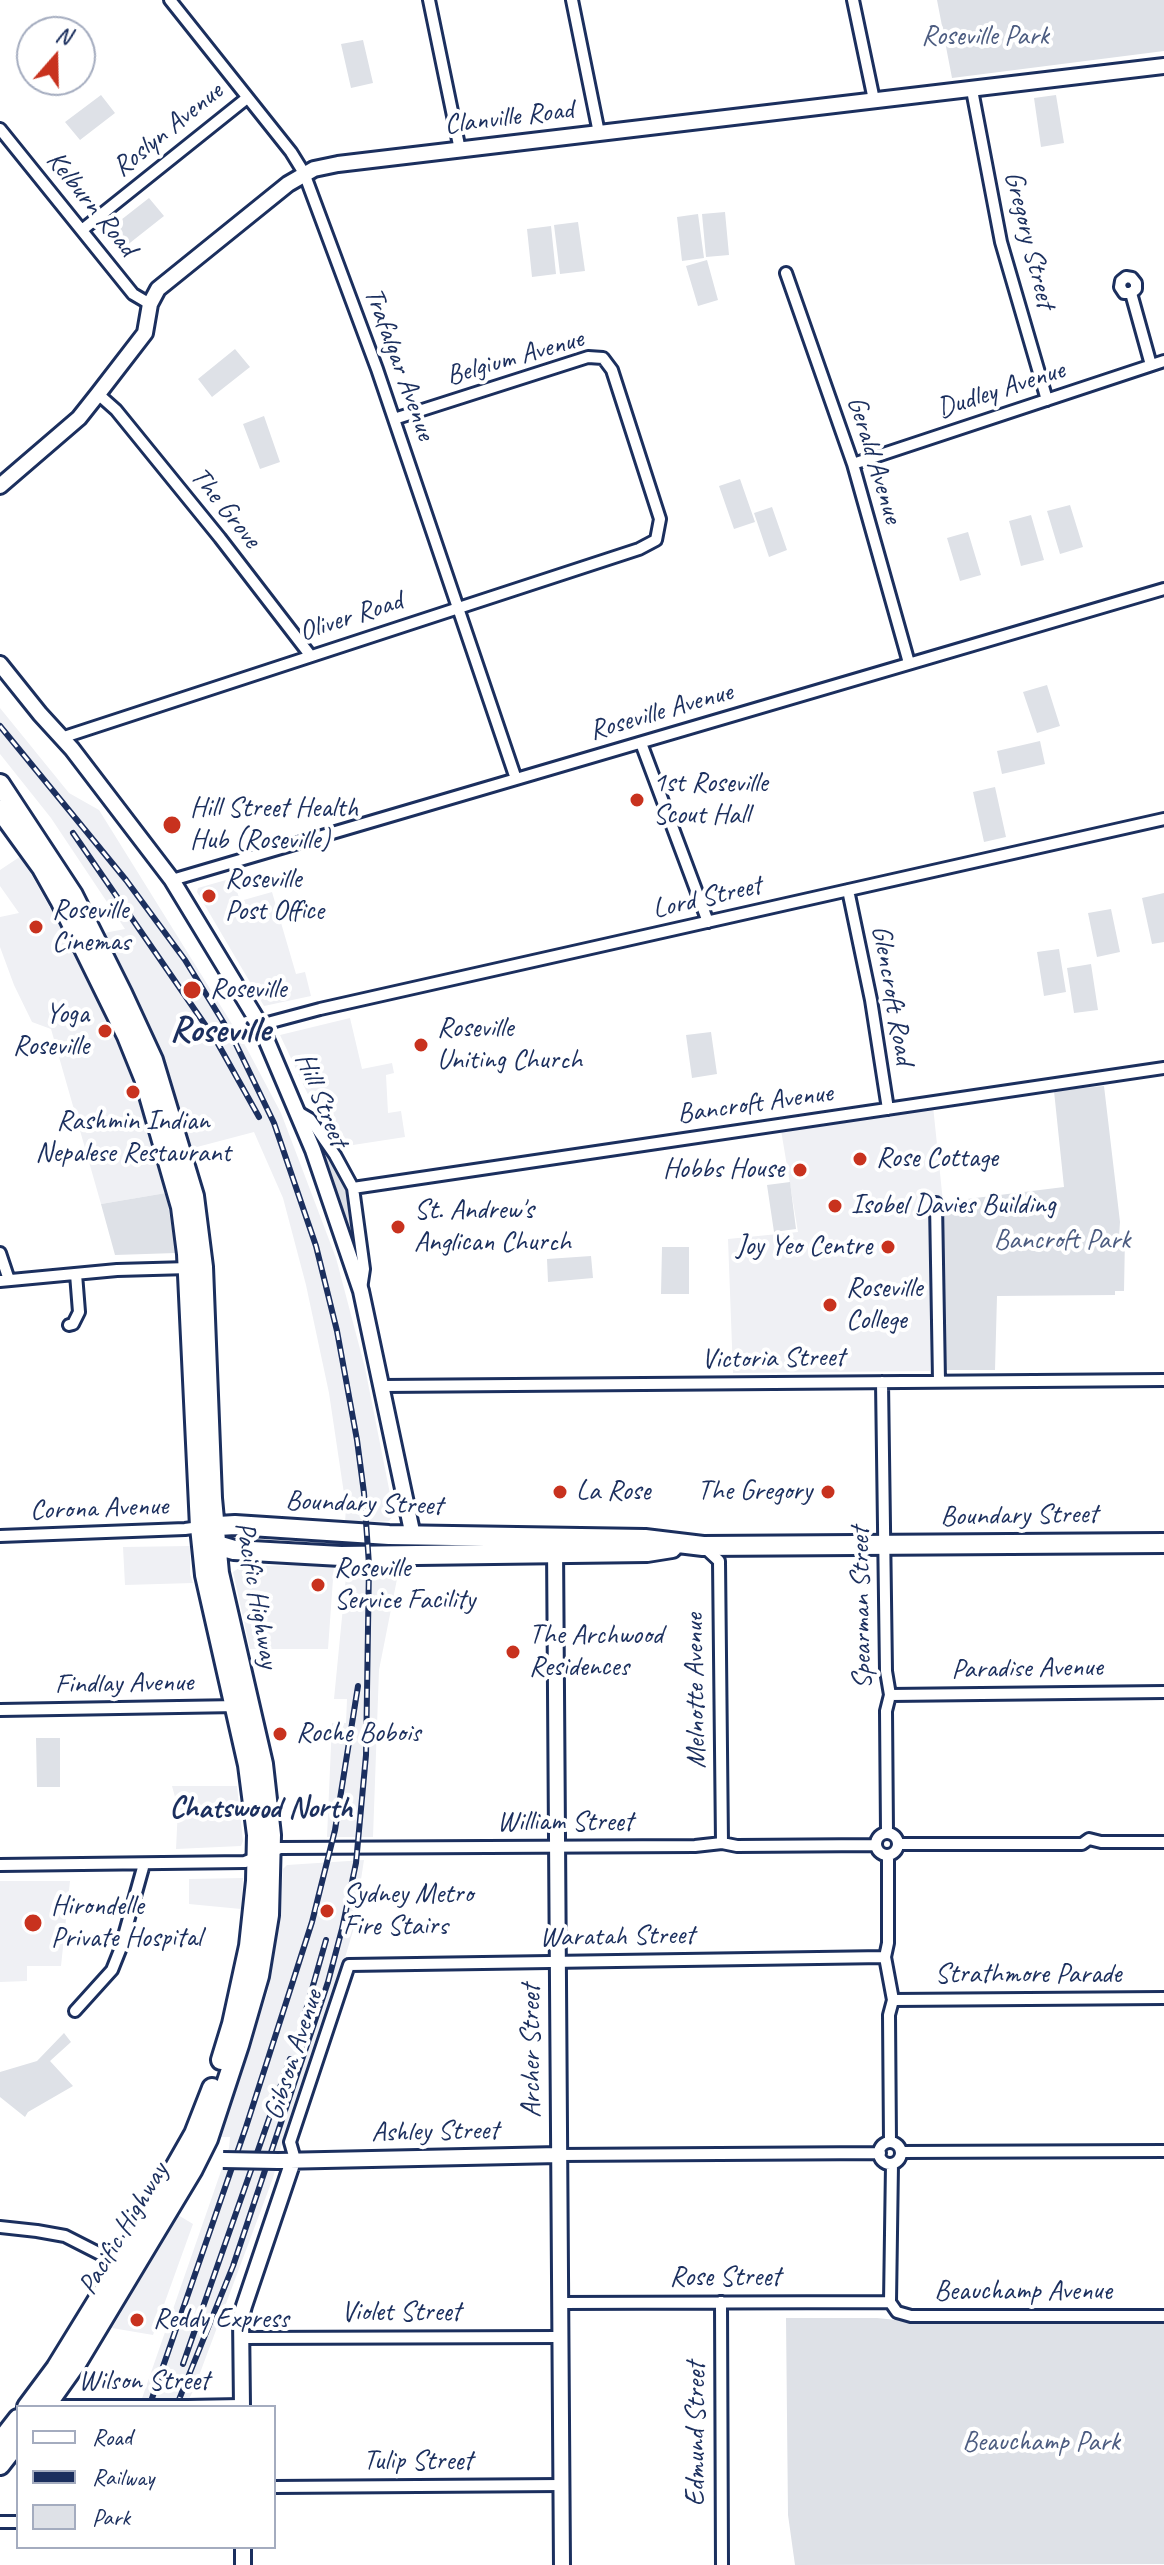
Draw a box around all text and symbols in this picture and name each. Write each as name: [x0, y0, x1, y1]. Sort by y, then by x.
north arrow: [16, 16, 96, 96]
text: N: [52, 20, 75, 51]
park label: Roseville Park: [921, 20, 1049, 54]
street label: Roslyn Avenue: [106, 75, 230, 185]
street label: Clanville Road: [443, 93, 575, 143]
street label: Kelburn Road: [38, 145, 144, 263]
street label: Gregory Street: [996, 168, 1062, 312]
street label: Trafalgar Avenue: [356, 283, 442, 445]
street label: Belgium Avenue: [443, 322, 587, 394]
street label: Dudley Avenue: [933, 354, 1069, 426]
street label: Gerald Avenue: [839, 392, 909, 528]
street label: The Grove: [182, 461, 268, 555]
street label: Oliver Road: [295, 585, 407, 649]
street label: Roseville Avenue: [585, 676, 737, 748]
place label: 1st Roseville Scout Hall: [653, 767, 768, 833]
marker: 1st Roseville Scout Hall: [628, 791, 646, 809]
place label: Hill Street Health Hub (Roseville): [190, 792, 358, 858]
marker: Hill Street Health Hub (Roseville): [161, 814, 183, 836]
place label: Roseville Post Office: [225, 863, 324, 929]
street label: Lord Street: [649, 869, 765, 927]
marker: Roseville Post Office: [200, 887, 218, 905]
place label: Roseville Cinemas: [52, 894, 130, 960]
marker: Roseville Cinemas: [27, 918, 45, 936]
street label: Glencroft Road: [863, 923, 921, 1067]
place label: Roseville: [210, 973, 286, 1007]
marker: Roseville: [181, 979, 203, 1001]
place label: Yoga Roseville: [13, 998, 89, 1064]
district label: Roseville: [170, 1010, 270, 1054]
place label: Roseville Uniting Church: [437, 1012, 582, 1078]
marker: Yoga Roseville: [96, 1022, 114, 1040]
marker: Roseville Uniting Church: [412, 1036, 430, 1054]
street label: Hill Street: [287, 1048, 355, 1152]
street label: Bancroft Avenue: [675, 1076, 835, 1132]
marker: Rashmin Indian Nepalese Restaurant: [124, 1083, 142, 1101]
place label: Rashmin Indian Nepalese Restaurant: [35, 1105, 231, 1171]
place label: Rose Cottage: [876, 1142, 998, 1176]
marker: Rose Cottage: [851, 1150, 869, 1168]
place label: Hobbs House: [663, 1153, 784, 1187]
marker: Hobbs House: [791, 1161, 809, 1179]
place label: Isobel Davies Building: [851, 1189, 1056, 1223]
place label: St. Andrew's Anglican Church: [414, 1194, 571, 1260]
marker: Isobel Davies Building: [826, 1197, 844, 1215]
marker: St. Andrew's Anglican Church: [389, 1218, 407, 1236]
park label: Bancroft Park: [994, 1224, 1130, 1258]
place label: Joy Yeo Centre: [736, 1230, 872, 1264]
marker: Joy Yeo Centre: [879, 1238, 897, 1256]
place label: Roseville College: [846, 1272, 922, 1338]
marker: Roseville College: [821, 1296, 839, 1314]
street label: Victoria Street: [701, 1341, 845, 1377]
place label: La Rose: [576, 1475, 650, 1509]
place label: The Gregory: [697, 1475, 812, 1509]
marker: La Rose: [551, 1483, 569, 1501]
marker: The Gregory: [819, 1483, 837, 1501]
street label: Boundary Street: [285, 1484, 443, 1524]
street label: Corona Avenue: [29, 1490, 169, 1528]
street label: Boundary Street: [940, 1498, 1098, 1534]
street label: Pacific Highway: [227, 1519, 285, 1671]
street label: Spearman Street: [844, 1527, 880, 1689]
place label: Roseville Service Facility: [334, 1552, 475, 1618]
marker: Roseville Service Facility: [309, 1576, 327, 1594]
street label: Melnotte Avenue: [678, 1613, 714, 1769]
place label: The Archwood Residences: [529, 1619, 663, 1685]
marker: The Archwood Residences: [504, 1643, 522, 1661]
street label: Paradise Avenue: [951, 1651, 1103, 1687]
street label: Findlay Avenue: [54, 1666, 194, 1702]
place label: Roche Bobois: [296, 1717, 420, 1751]
marker: Roche Bobois: [271, 1725, 289, 1743]
district label: Chatswood North: [170, 1791, 352, 1827]
street label: William Street: [497, 1806, 633, 1840]
place label: Sydney Metro Fire Stairs: [343, 1878, 473, 1944]
place label: Hirondelle Private Hospital: [51, 1890, 202, 1956]
marker: Sydney Metro Fire Stairs: [318, 1902, 336, 1920]
marker: Hirondelle Private Hospital: [22, 1912, 44, 1934]
street label: Waratah Street: [539, 1919, 695, 1955]
street label: Strathmore Parade: [935, 1958, 1121, 1992]
street label: Archer Street: [515, 1984, 549, 2118]
street label: Gibson Avenue: [257, 1986, 331, 2124]
street label: Ashley Street: [371, 2114, 499, 2150]
street label: Pacific Highway: [72, 2157, 176, 2301]
street label: Rose Street: [669, 2261, 781, 2295]
street label: Beauchamp Avenue: [934, 2275, 1112, 2309]
street label: Violet Street: [341, 2296, 461, 2330]
place label: Reddy Express: [153, 2303, 289, 2337]
marker: Reddy Express: [128, 2311, 146, 2329]
street label: Edmund Street: [680, 2362, 714, 2506]
street label: Wilson Street: [79, 2365, 209, 2399]
legend: [16, 2405, 276, 2549]
text: Road: [92, 2422, 132, 2452]
park label: Beauchamp Park: [962, 2426, 1120, 2460]
street label: Tulip Street: [363, 2445, 473, 2479]
text: Railway: [92, 2462, 154, 2492]
text: Park: [92, 2502, 130, 2532]

